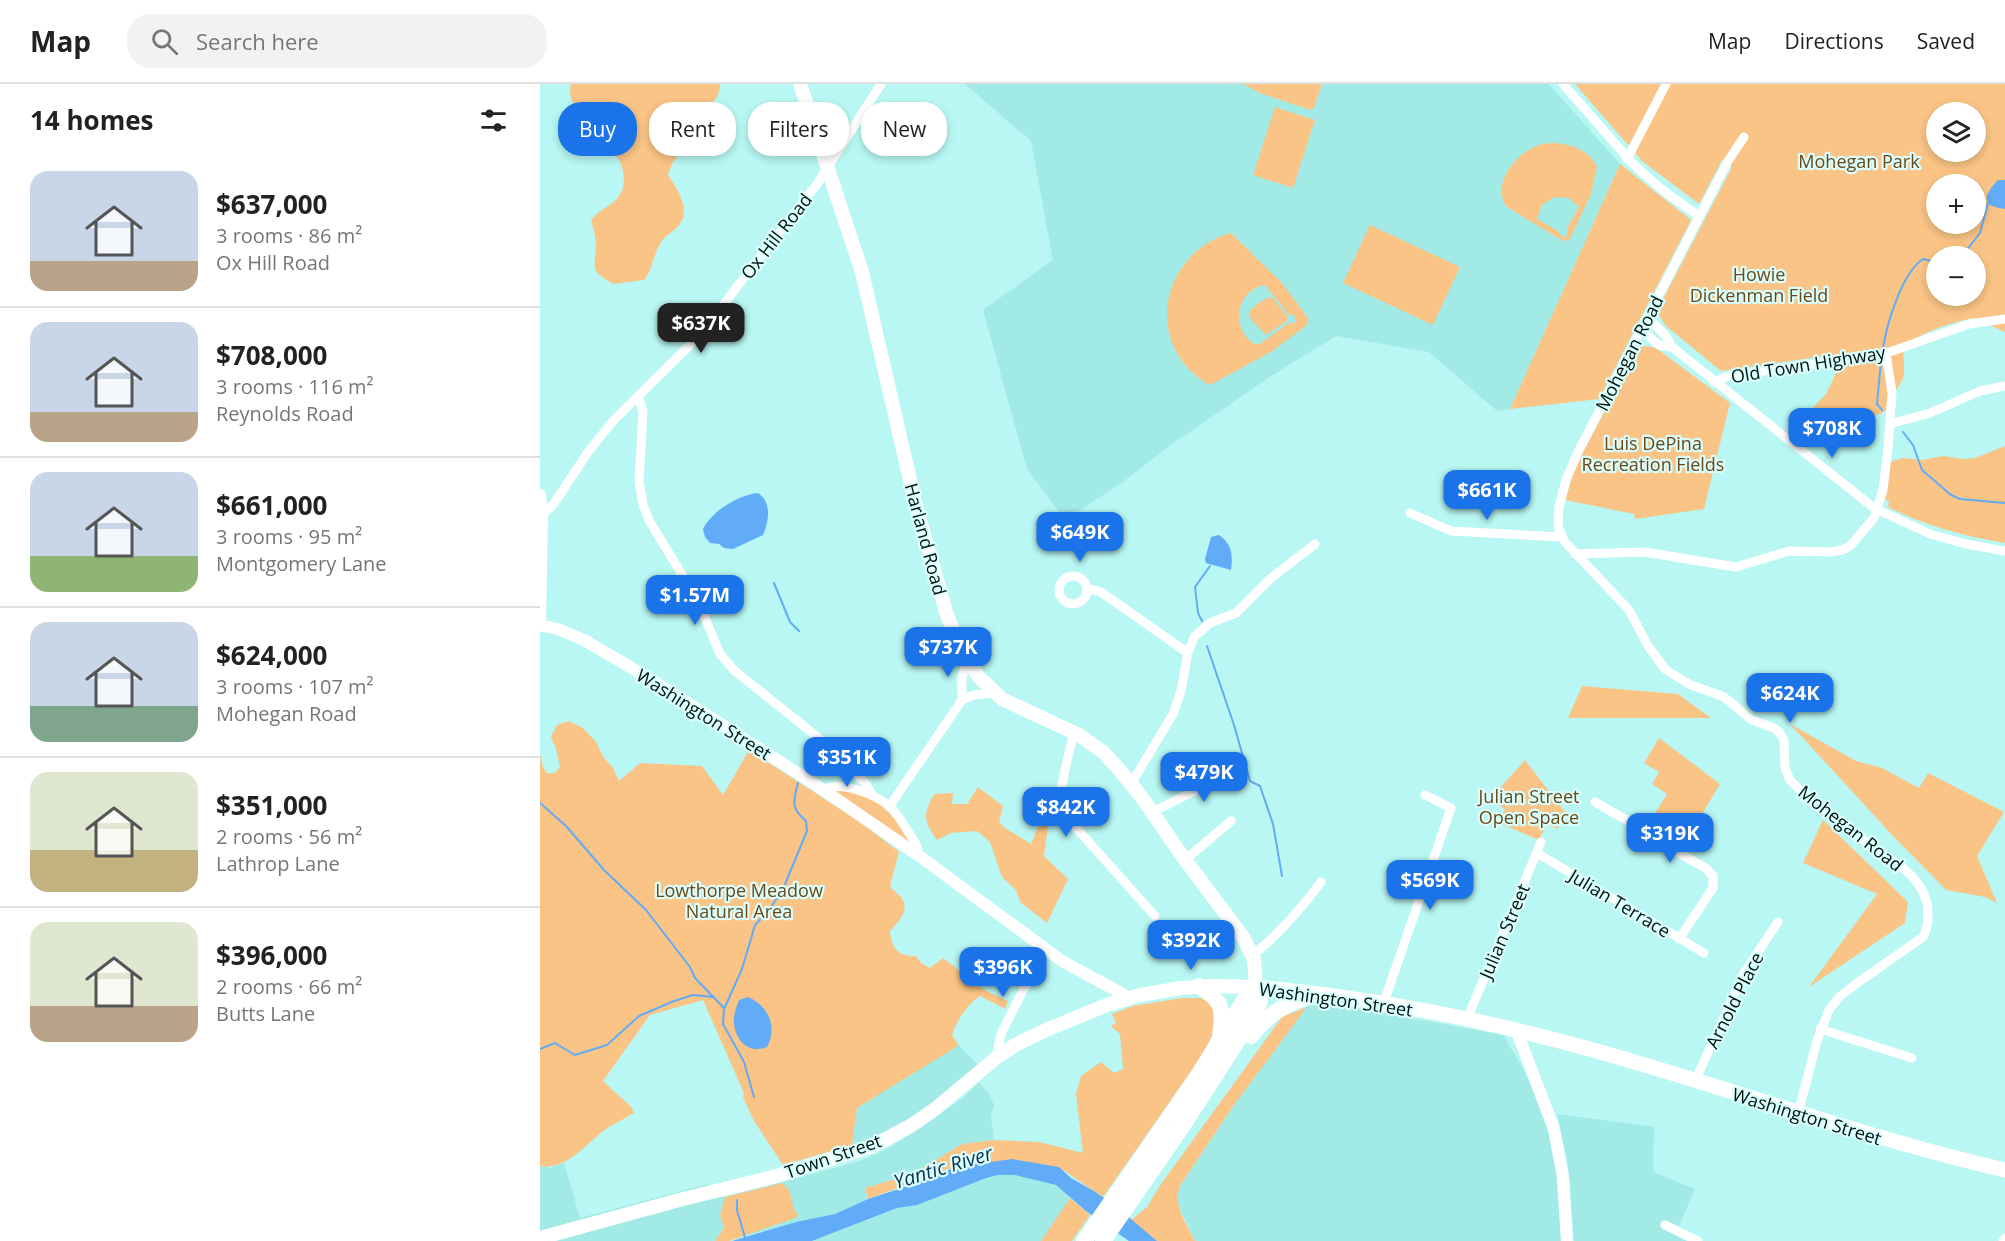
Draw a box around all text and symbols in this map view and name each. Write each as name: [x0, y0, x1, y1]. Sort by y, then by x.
search box: [127, 14, 547, 68]
text: Map: [30, 22, 91, 60]
icon: search: [148, 25, 181, 58]
text: Search here: [196, 26, 319, 56]
text: Map: [1708, 27, 1751, 55]
text: Directions: [1784, 27, 1884, 55]
text: Saved: [1917, 27, 1975, 55]
text: 14 homes: [30, 102, 154, 138]
chip: Buy: [558, 102, 637, 156]
chip: Rent: [649, 102, 736, 156]
chip: Filters: [748, 102, 849, 156]
chip: New: [861, 102, 947, 156]
map controls: [1926, 102, 1986, 306]
button: layers: [1926, 102, 1986, 162]
icon: filters: [477, 104, 510, 137]
park label: Mohegan Park: [1798, 149, 1920, 173]
button: +: [1926, 174, 1986, 234]
text: $637,000: [216, 186, 327, 222]
street label: Ox Hill Road: [735, 188, 817, 284]
icon: home: [78, 195, 150, 267]
text: 3 rooms · 86 m²: [216, 222, 362, 249]
button: −: [1926, 246, 1986, 306]
text: Ox Hill Road: [216, 249, 330, 276]
park label: Howie Dickenman Field: [1690, 262, 1828, 307]
street label: Mohegan Road: [1590, 291, 1668, 415]
pin: $637K: [659, 303, 743, 354]
text: $637K: [671, 309, 731, 336]
text: $708,000: [216, 337, 327, 373]
street label: Old Town Highway: [1729, 340, 1888, 388]
icon: home: [78, 346, 150, 418]
text: 3 rooms · 116 m²: [216, 373, 374, 400]
text: Reynolds Road: [216, 400, 354, 427]
pin: $708K: [1790, 408, 1874, 459]
text: $708K: [1802, 414, 1862, 441]
park label: Luis DePina Recreation Fields: [1582, 431, 1724, 476]
pin: $661K: [1445, 470, 1529, 521]
text: $661K: [1457, 476, 1517, 503]
street label: Harland Road: [900, 480, 952, 598]
text: $661,000: [216, 487, 327, 523]
icon: home: [78, 496, 150, 568]
pin: $649K: [1038, 512, 1122, 563]
text: $649K: [1050, 518, 1110, 545]
text: 3 rooms · 95 m²: [216, 523, 362, 550]
text: Montgomery Lane: [216, 550, 387, 577]
pin: $1.57M: [646, 575, 744, 626]
text: $1.57M: [660, 581, 730, 608]
pin: $737K: [906, 627, 990, 678]
text: $737K: [918, 633, 978, 660]
text: $624,000: [216, 637, 327, 673]
icon: home: [78, 646, 150, 718]
street label: Washington Street: [632, 663, 776, 765]
text: 3 rooms · 107 m²: [216, 673, 374, 700]
pin: $624K: [1748, 673, 1832, 724]
text: $624K: [1760, 679, 1820, 706]
text: Mohegan Road: [216, 700, 357, 727]
pin: $351K: [805, 737, 889, 788]
text: $351K: [817, 743, 877, 770]
pin: $479K: [1162, 752, 1246, 803]
text: $479K: [1174, 758, 1234, 785]
street label: Mohegan Road: [1794, 780, 1908, 876]
park label: Julian Street Open Space: [1477, 784, 1579, 829]
text: $351,000: [216, 787, 327, 823]
pin: $842K: [1024, 787, 1108, 838]
text: $842K: [1036, 793, 1096, 820]
icon: home: [78, 796, 150, 868]
pin: $319K: [1628, 813, 1712, 864]
text: $319K: [1640, 819, 1700, 846]
text: 2 rooms · 56 m²: [216, 823, 362, 850]
text: Lathrop Lane: [216, 850, 340, 877]
pin: $569K: [1388, 860, 1472, 911]
street label: Julian Terrace: [1563, 862, 1675, 943]
text: $569K: [1400, 866, 1460, 893]
park label: Lowthorpe Meadow Natural Area: [655, 878, 823, 923]
street label: Julian Street: [1472, 880, 1535, 984]
pin: $392K: [1149, 920, 1233, 971]
text: $392K: [1161, 926, 1221, 953]
text: $396,000: [216, 937, 327, 973]
icon: home: [78, 946, 150, 1018]
pin: $396K: [961, 947, 1045, 998]
street label: Arnold Place: [1699, 948, 1769, 1052]
text: $396K: [973, 953, 1033, 980]
text: 2 rooms · 66 m²: [216, 973, 362, 1000]
street label: Washington Street: [1258, 976, 1414, 1022]
text: Butts Lane: [216, 1000, 315, 1027]
street label: Washington Street: [1729, 1082, 1885, 1150]
street label: Town Street: [781, 1128, 885, 1184]
water label: Yantic River: [890, 1139, 997, 1195]

